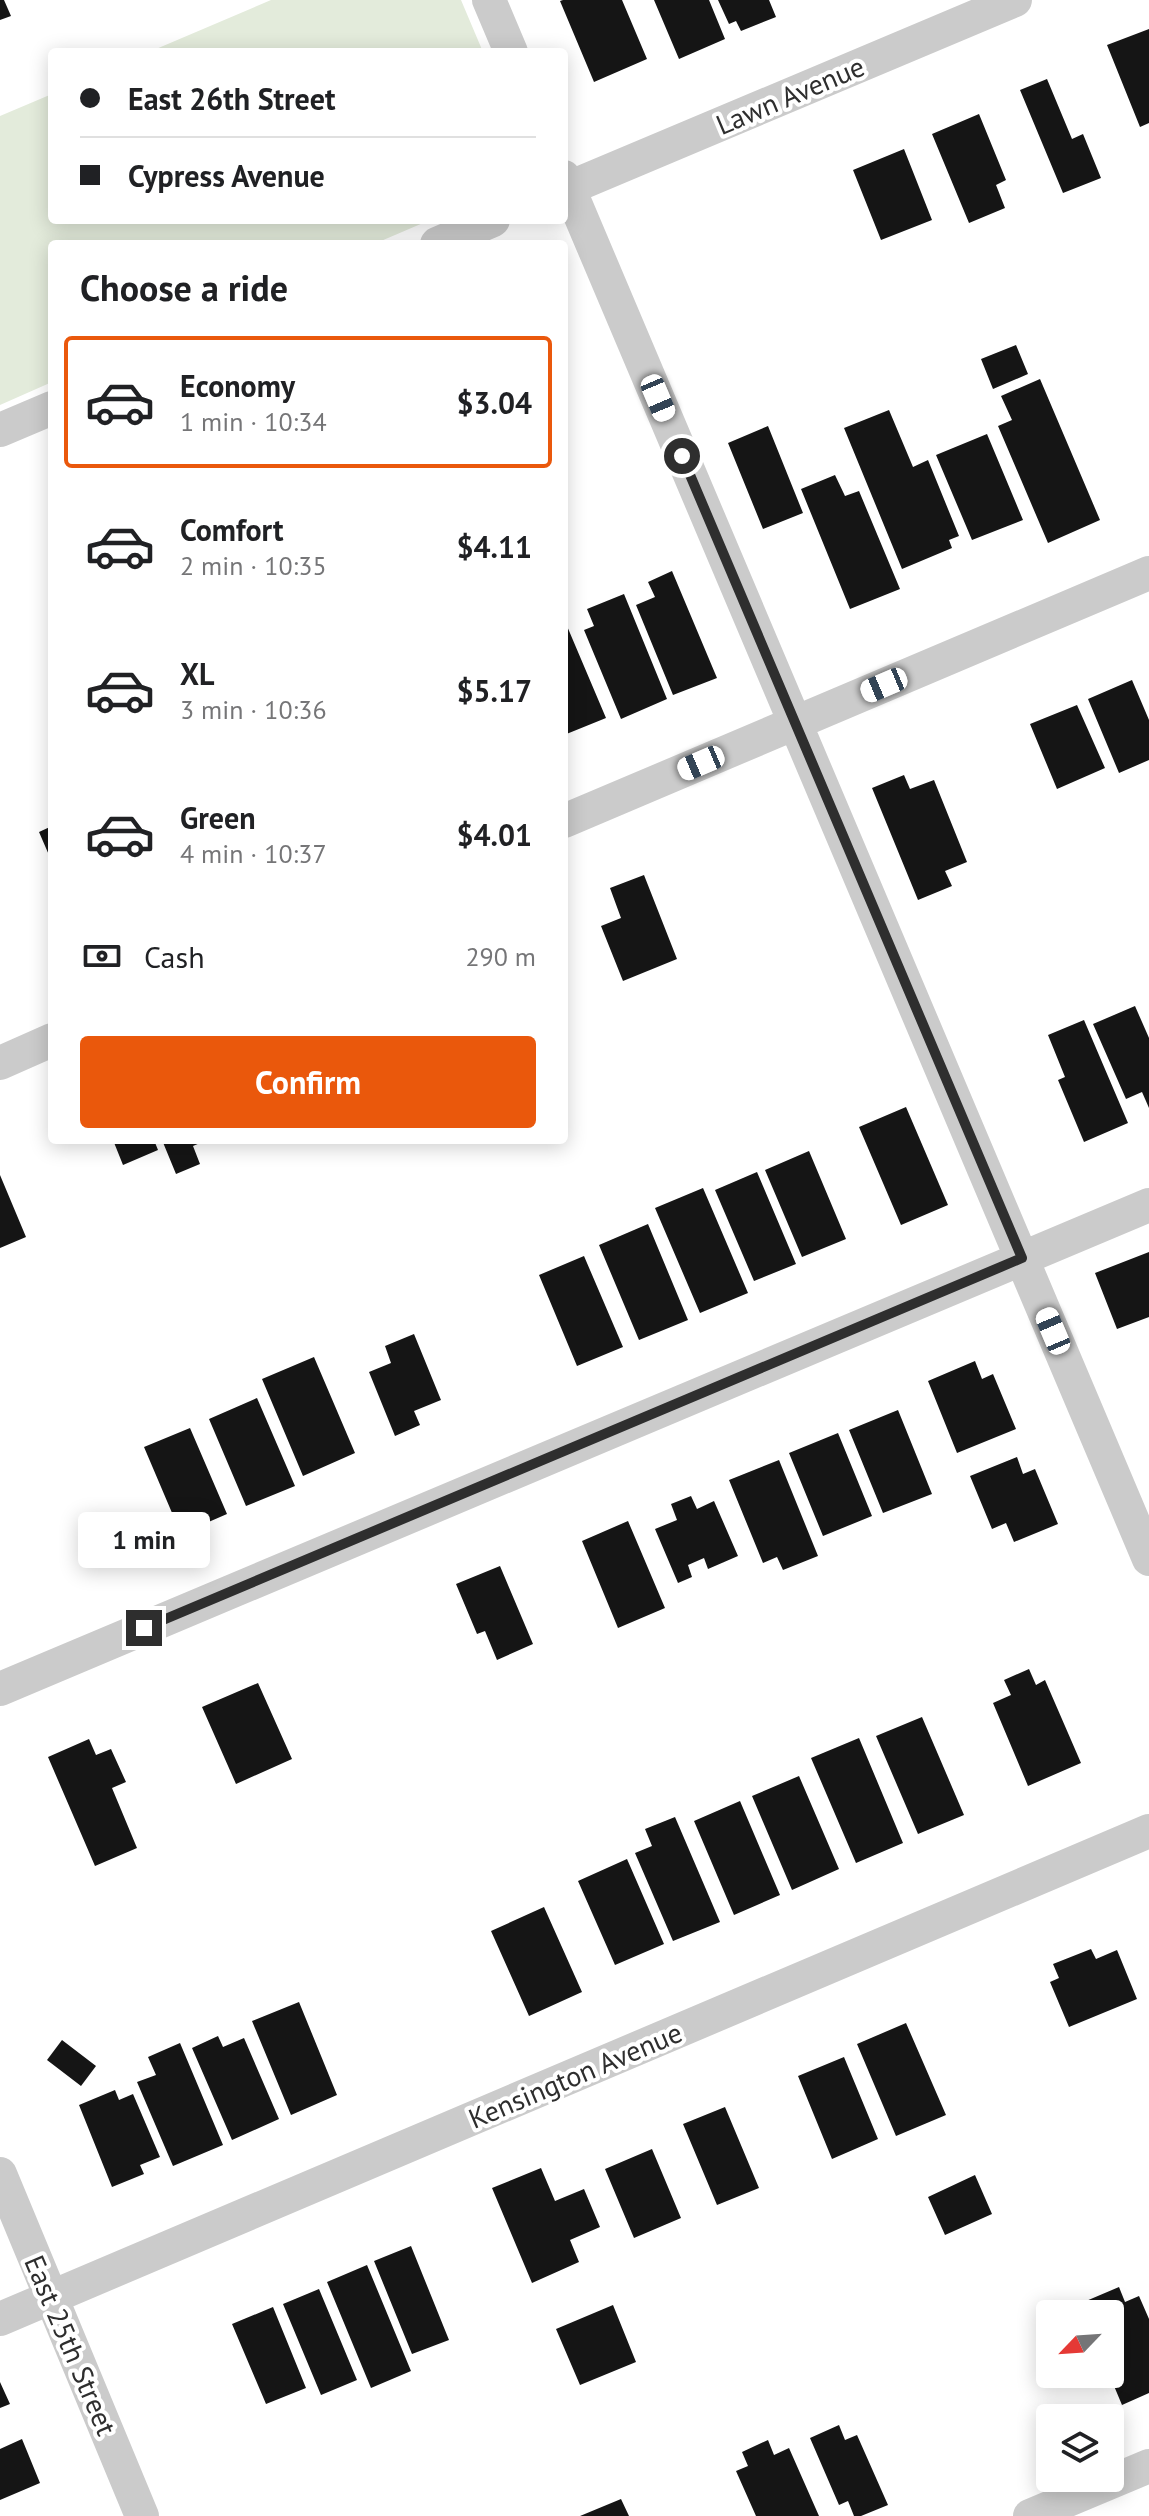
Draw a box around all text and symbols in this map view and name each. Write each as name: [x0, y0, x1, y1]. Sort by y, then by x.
street label: Lawn Avenue: [710, 47, 870, 143]
text: East 26th Street: [128, 79, 335, 118]
text: Cypress Avenue: [128, 156, 325, 195]
text: Choose a ride: [80, 264, 288, 311]
icon: car: [84, 366, 156, 438]
text: Economy: [180, 366, 295, 405]
car: [638, 371, 678, 425]
text: $3.04: [457, 383, 532, 422]
text: 1 min · 10:34: [180, 405, 327, 438]
route start: [664, 438, 700, 474]
icon: car: [84, 510, 156, 582]
text: Comfort: [180, 510, 283, 549]
text: $4.11: [457, 527, 532, 566]
text: 2 min · 10:35: [180, 549, 327, 582]
icon: car: [84, 654, 156, 726]
text: XL: [180, 654, 214, 693]
car: [857, 665, 911, 705]
text: $5.17: [457, 671, 532, 710]
text: 3 min · 10:36: [180, 693, 327, 726]
car: [674, 743, 728, 783]
icon: car: [84, 798, 156, 870]
text: Green: [180, 798, 255, 837]
text: $4.01: [457, 815, 532, 854]
text: 4 min · 10:37: [180, 837, 327, 870]
icon: cash: [80, 934, 124, 978]
text: Cash: [144, 937, 205, 976]
text: 290 m: [465, 940, 536, 973]
button: Confirm: [80, 1036, 536, 1128]
car: [1033, 1304, 1073, 1358]
callout: 1 min: [78, 1512, 210, 1568]
text: 1 min: [112, 1523, 176, 1556]
route end: [126, 1610, 162, 1646]
street label: Kensington Avenue: [463, 2013, 687, 2137]
street label: East 25th Street: [16, 2249, 126, 2441]
north arrow: [1036, 2300, 1124, 2388]
map controls: [1036, 2300, 1124, 2492]
button: layers: [1036, 2404, 1124, 2492]

